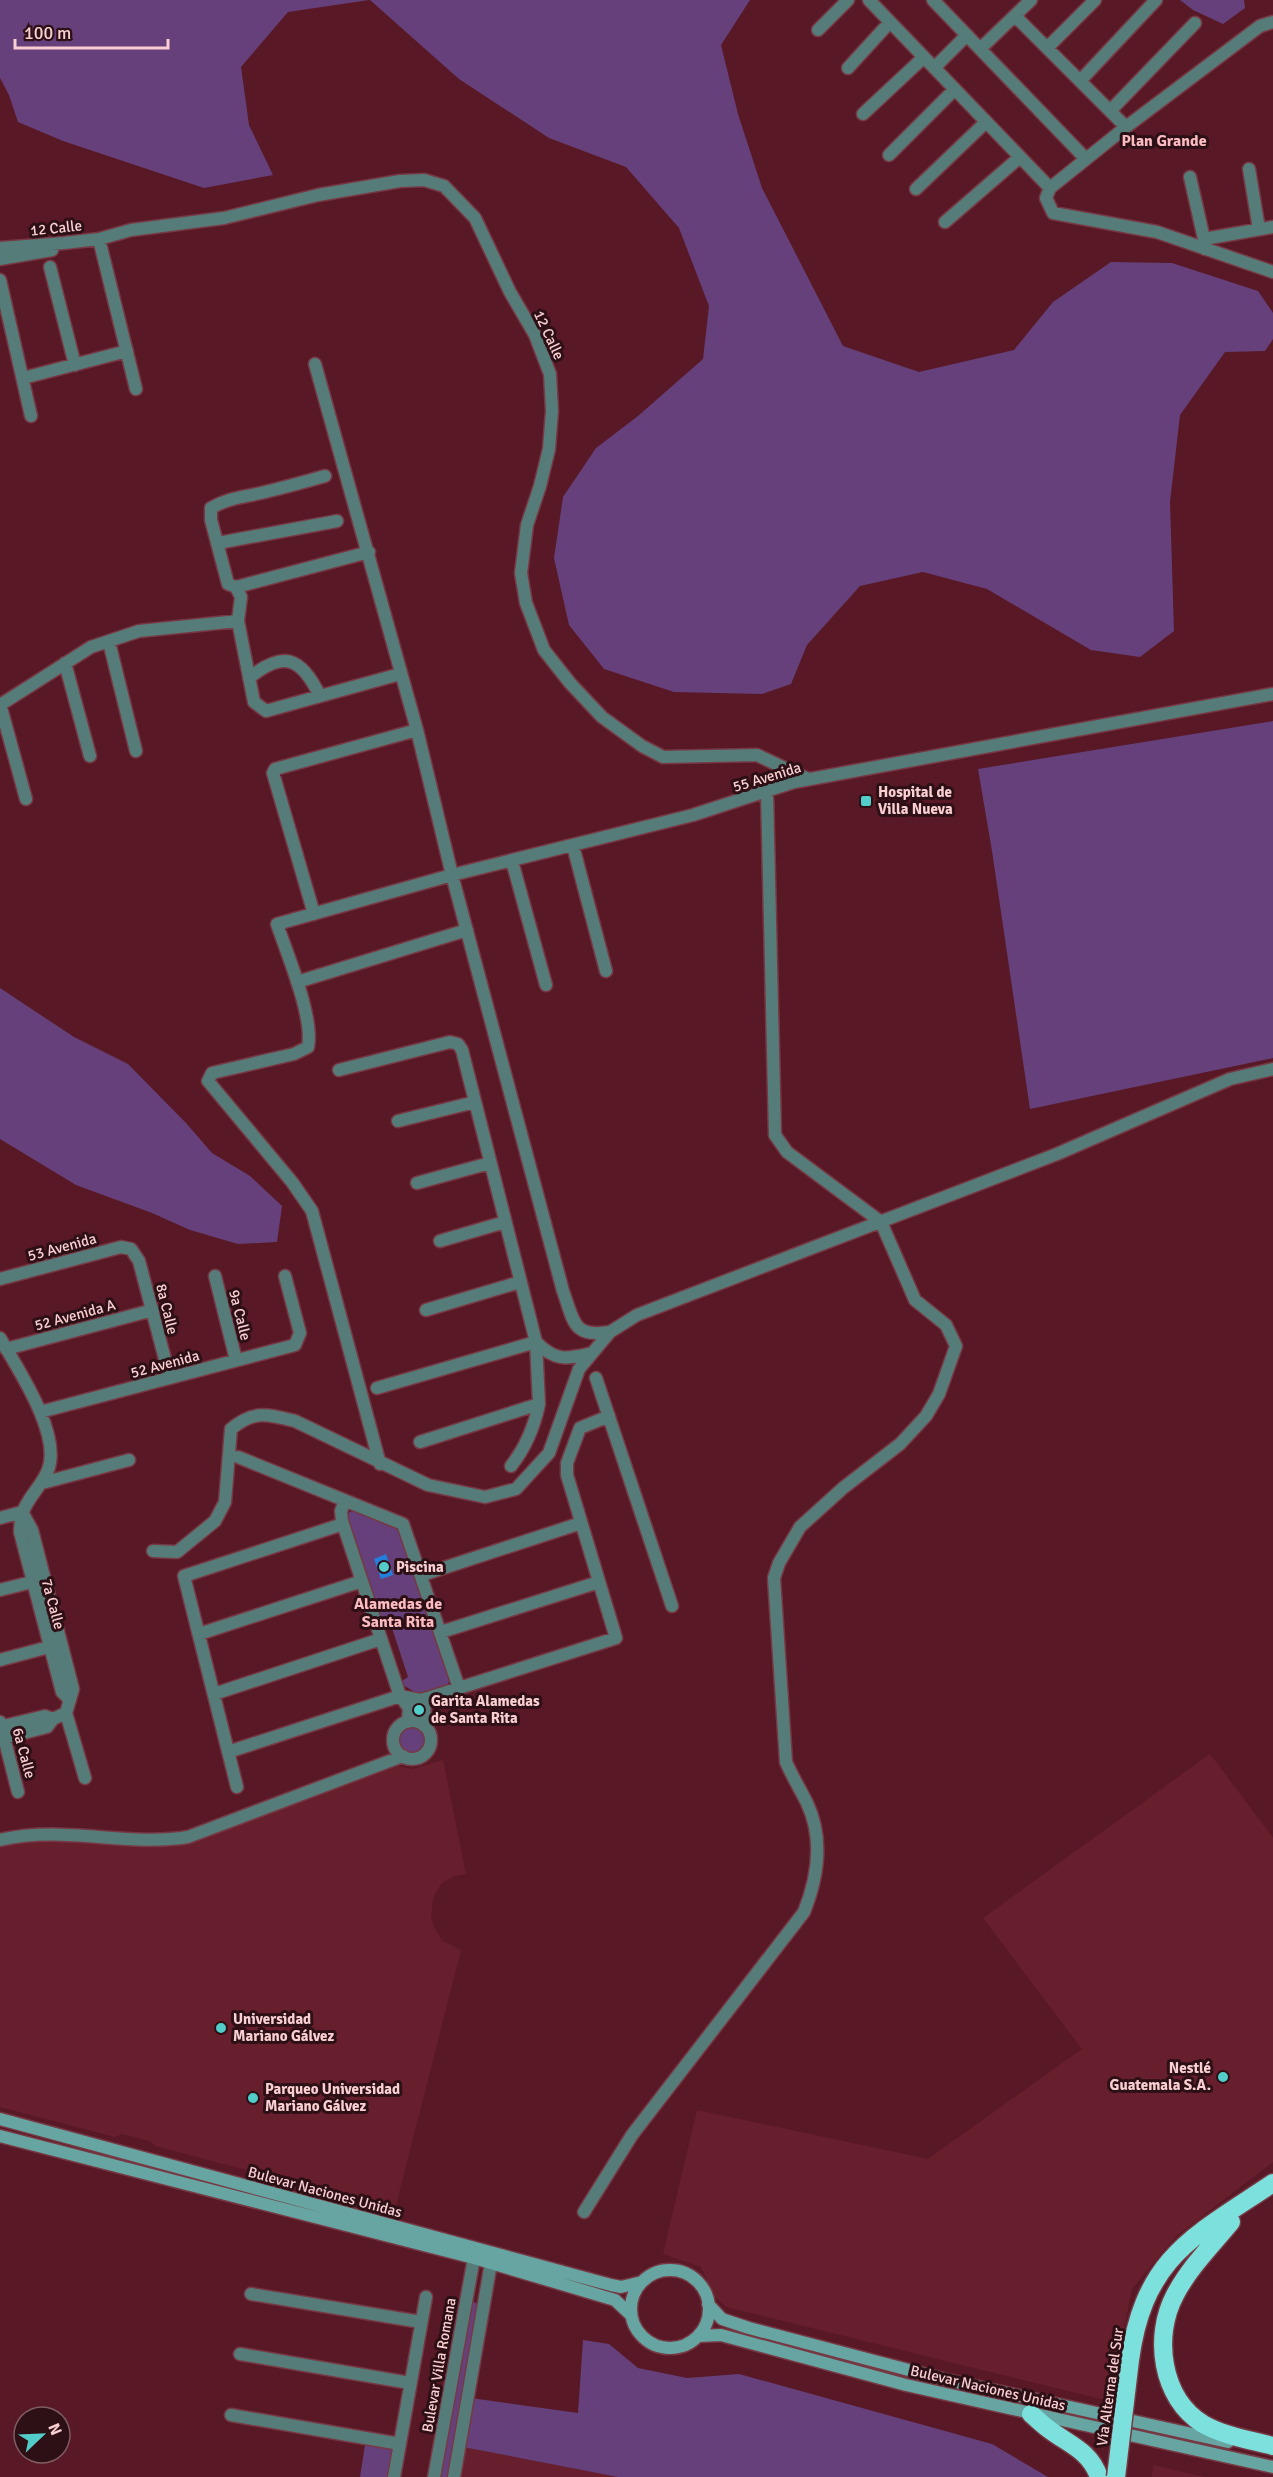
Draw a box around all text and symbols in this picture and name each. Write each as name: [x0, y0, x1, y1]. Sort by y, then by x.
scale bar: [15, 12, 168, 50]
text: 100 m: [24, 22, 71, 44]
district label: Plan Grande: [1121, 131, 1207, 151]
street label: 12 Calle: [29, 216, 83, 240]
street label: 12 Calle: [530, 308, 568, 362]
street label: 55 Avenida: [731, 758, 803, 796]
place label: Hospital de Villa Nueva: [878, 783, 953, 818]
marker: Hospital de Villa Nueva: [859, 794, 873, 808]
street label: 53 Avenida: [26, 1229, 98, 1265]
street label: 8a Calle: [152, 1282, 182, 1336]
street label: 9a Calle: [225, 1288, 255, 1342]
street label: 52 Avenida A: [33, 1296, 117, 1334]
street label: 52 Avenida: [129, 1346, 201, 1382]
place label: Piscina: [396, 1558, 444, 1576]
marker: Piscina: [377, 1560, 391, 1574]
street label: 7a Calle: [38, 1577, 68, 1631]
district label: Alamedas de Santa Rita: [354, 1594, 442, 1632]
place label: Garita Alamedas de Santa Rita: [431, 1692, 540, 1727]
marker: Garita Alamedas de Santa Rita: [412, 1703, 426, 1717]
street label: 6a Calle: [9, 1726, 39, 1780]
place label: Universidad Mariano Gálvez: [233, 2010, 335, 2045]
marker: Universidad Mariano Gálvez: [214, 2021, 228, 2035]
place label: Nestlé Guatemala S.A.: [1110, 2059, 1211, 2094]
marker: Nestlé Guatemala S.A.: [1216, 2070, 1230, 2084]
place label: Parqueo Universidad Mariano Gálvez: [265, 2080, 400, 2115]
marker: Parqueo Universidad Mariano Gálvez: [246, 2091, 260, 2105]
street label: Bulevar Naciones Unidas: [246, 2163, 404, 2221]
street label: Bulevar Villa Romana: [418, 2296, 460, 2434]
street label: Vía Alterna del Sur: [1093, 2326, 1127, 2447]
street label: Bulevar Naciones Unidas: [909, 2361, 1068, 2415]
north arrow: [12, 2405, 72, 2465]
text: N: [44, 2420, 66, 2439]

